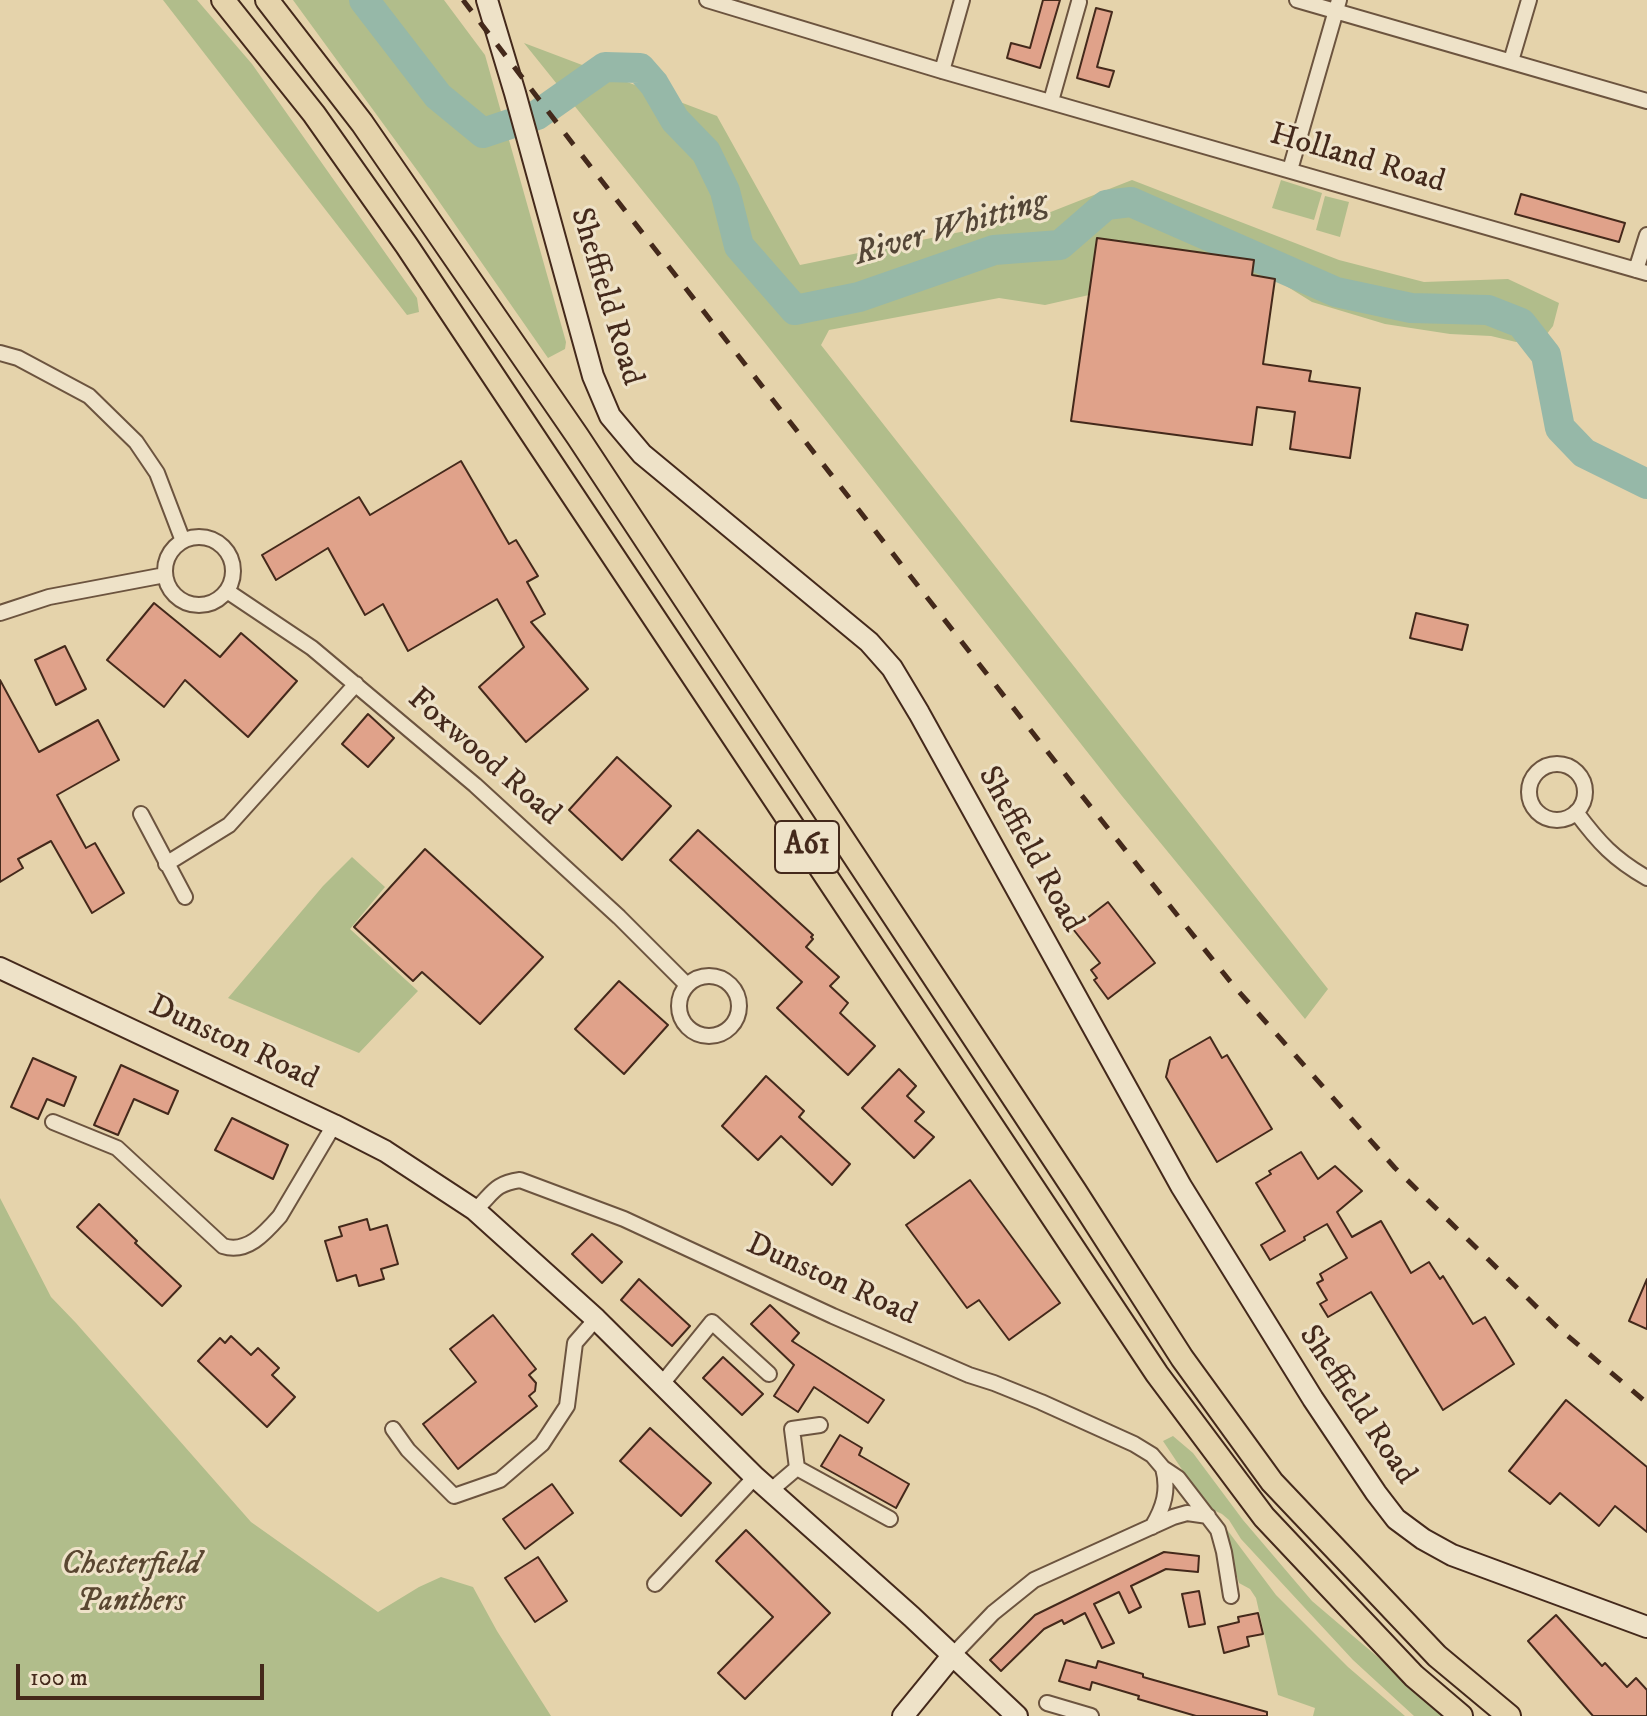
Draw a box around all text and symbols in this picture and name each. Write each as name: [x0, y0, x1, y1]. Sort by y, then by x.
street label: Holland Road: [1265, 117, 1449, 203]
water label: River Whitting: [850, 183, 1052, 277]
street label: Sheffield Road: [560, 204, 650, 390]
street label: Foxwood Road: [399, 681, 567, 835]
street label: Sheffield Road: [968, 760, 1090, 940]
road number: A61: [775, 821, 839, 873]
street label: Dunston Road: [142, 988, 324, 1100]
street label: Dunston Road: [740, 1226, 922, 1336]
street label: Sheffield Road: [1289, 1319, 1423, 1493]
park label: Chesterfield Panthers: [61, 1547, 201, 1622]
scale bar: [20, 1648, 268, 1698]
text: 100 m: [30, 1663, 88, 1693]

